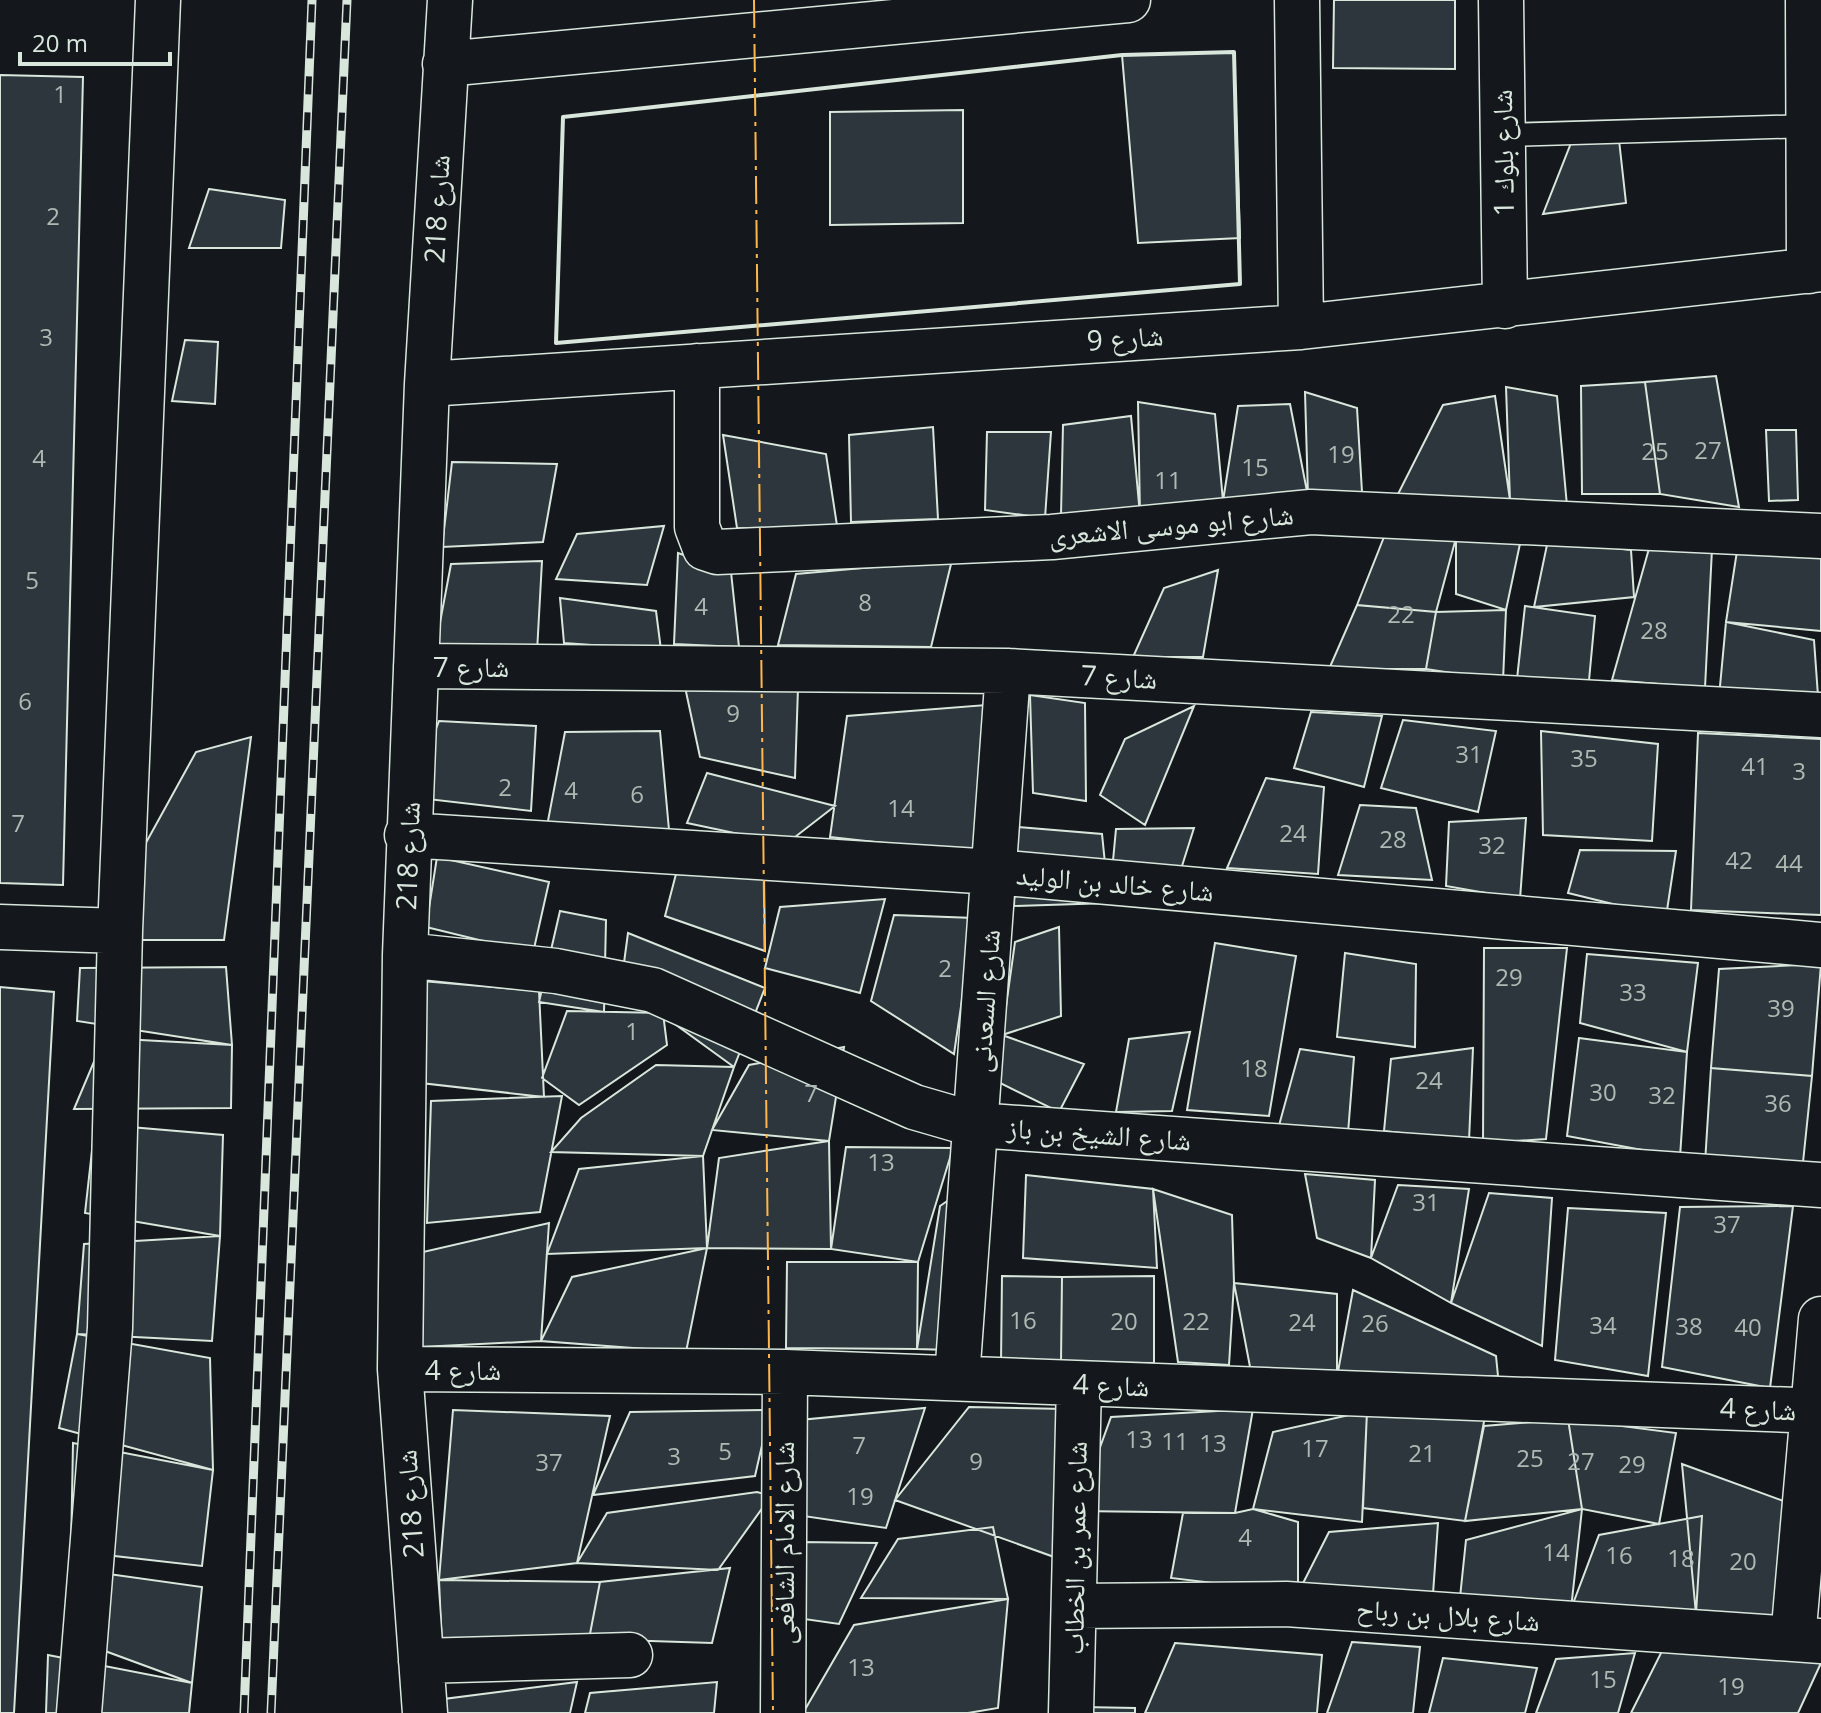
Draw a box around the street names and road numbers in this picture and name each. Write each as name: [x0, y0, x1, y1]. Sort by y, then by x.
street label: شارع بلوك 1: [1482, 89, 1522, 217]
street label: شارع 218: [414, 154, 458, 264]
street label: شارع 9: [1085, 315, 1164, 359]
street label: شارع ابو موسى الاشعرى: [1047, 494, 1295, 554]
street label: شارع 7: [433, 647, 509, 685]
street label: شارع 7: [1080, 655, 1158, 697]
street label: شارع 218: [386, 801, 428, 911]
street label: شارع خالد بن الوليد: [1015, 854, 1215, 910]
street label: شارع السعدنى: [960, 928, 1008, 1074]
street label: شارع الشيخ بن باز: [1005, 1108, 1192, 1158]
street label: شارع 4: [425, 1350, 501, 1388]
street label: شارع 4: [1072, 1364, 1150, 1404]
street label: شارع 4: [1719, 1388, 1797, 1428]
street label: شارع الامام الشافعى: [764, 1441, 803, 1645]
street label: شارع عمر بن الخطاب: [1053, 1441, 1095, 1655]
street label: شارع 218: [386, 1449, 432, 1560]
street label: شارع بلال بن رباح: [1355, 1589, 1541, 1639]

